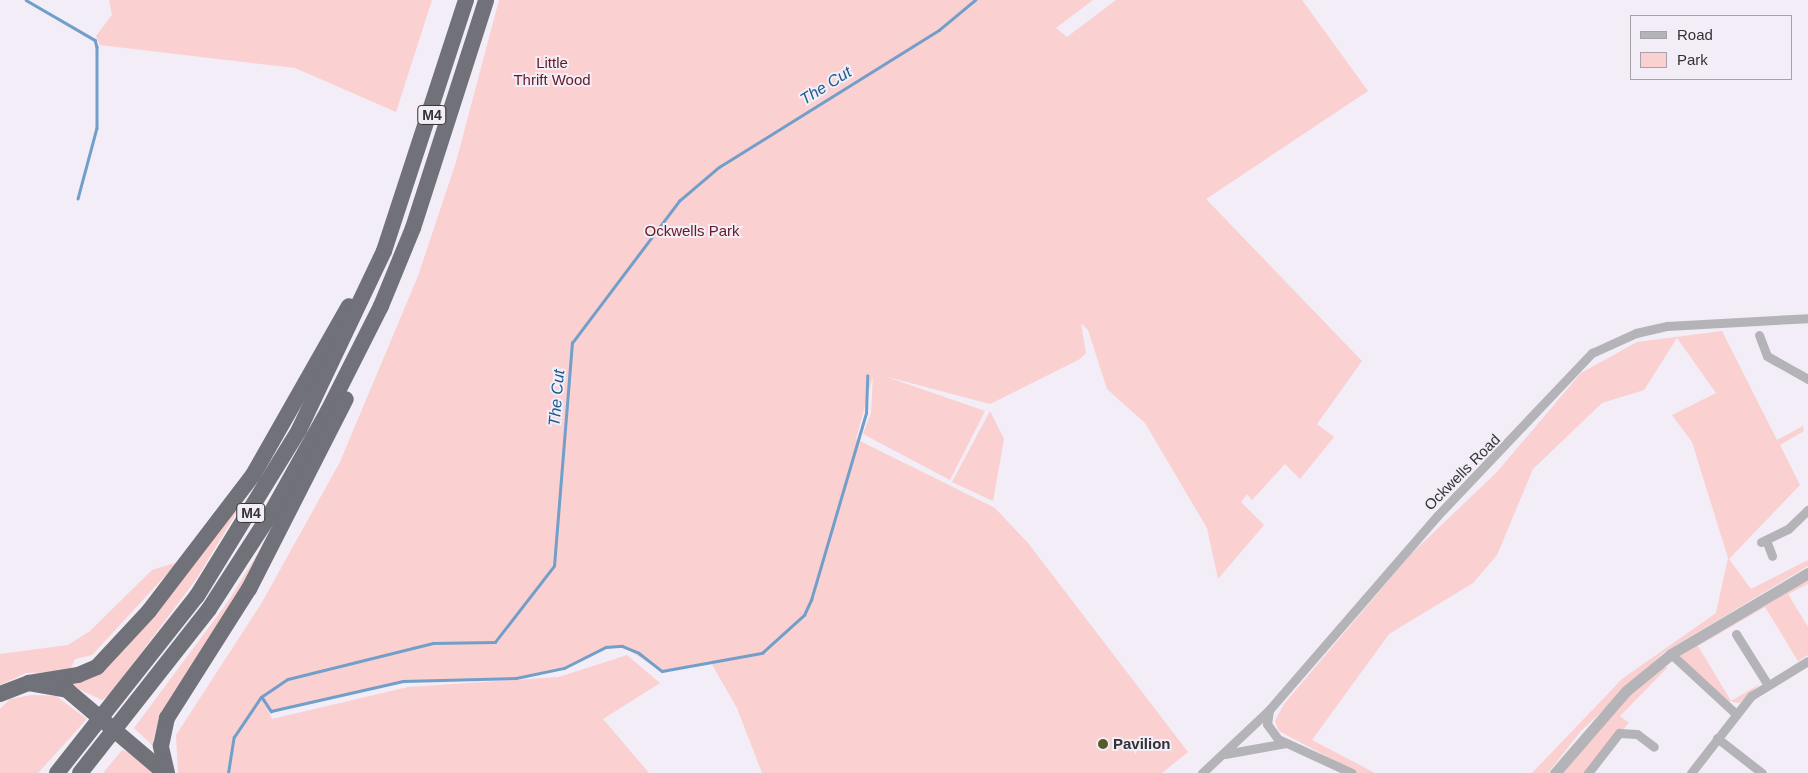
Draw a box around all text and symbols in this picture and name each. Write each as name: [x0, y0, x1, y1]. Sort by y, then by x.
legend: [1630, 15, 1793, 80]
text: Road: [1677, 26, 1713, 43]
text: Park: [1677, 51, 1708, 68]
park label: Little Thrift Wood: [513, 53, 591, 88]
water label: The Cut: [797, 63, 855, 109]
road number: M4: [417, 104, 447, 126]
park label: Ockwells Park: [644, 222, 740, 240]
water label: The Cut: [545, 369, 569, 427]
street label: Ockwells Road: [1420, 430, 1504, 514]
road number: M4: [236, 502, 266, 524]
place label: Pavilion: [1113, 735, 1171, 753]
marker: Pavilion: [1097, 738, 1109, 750]

